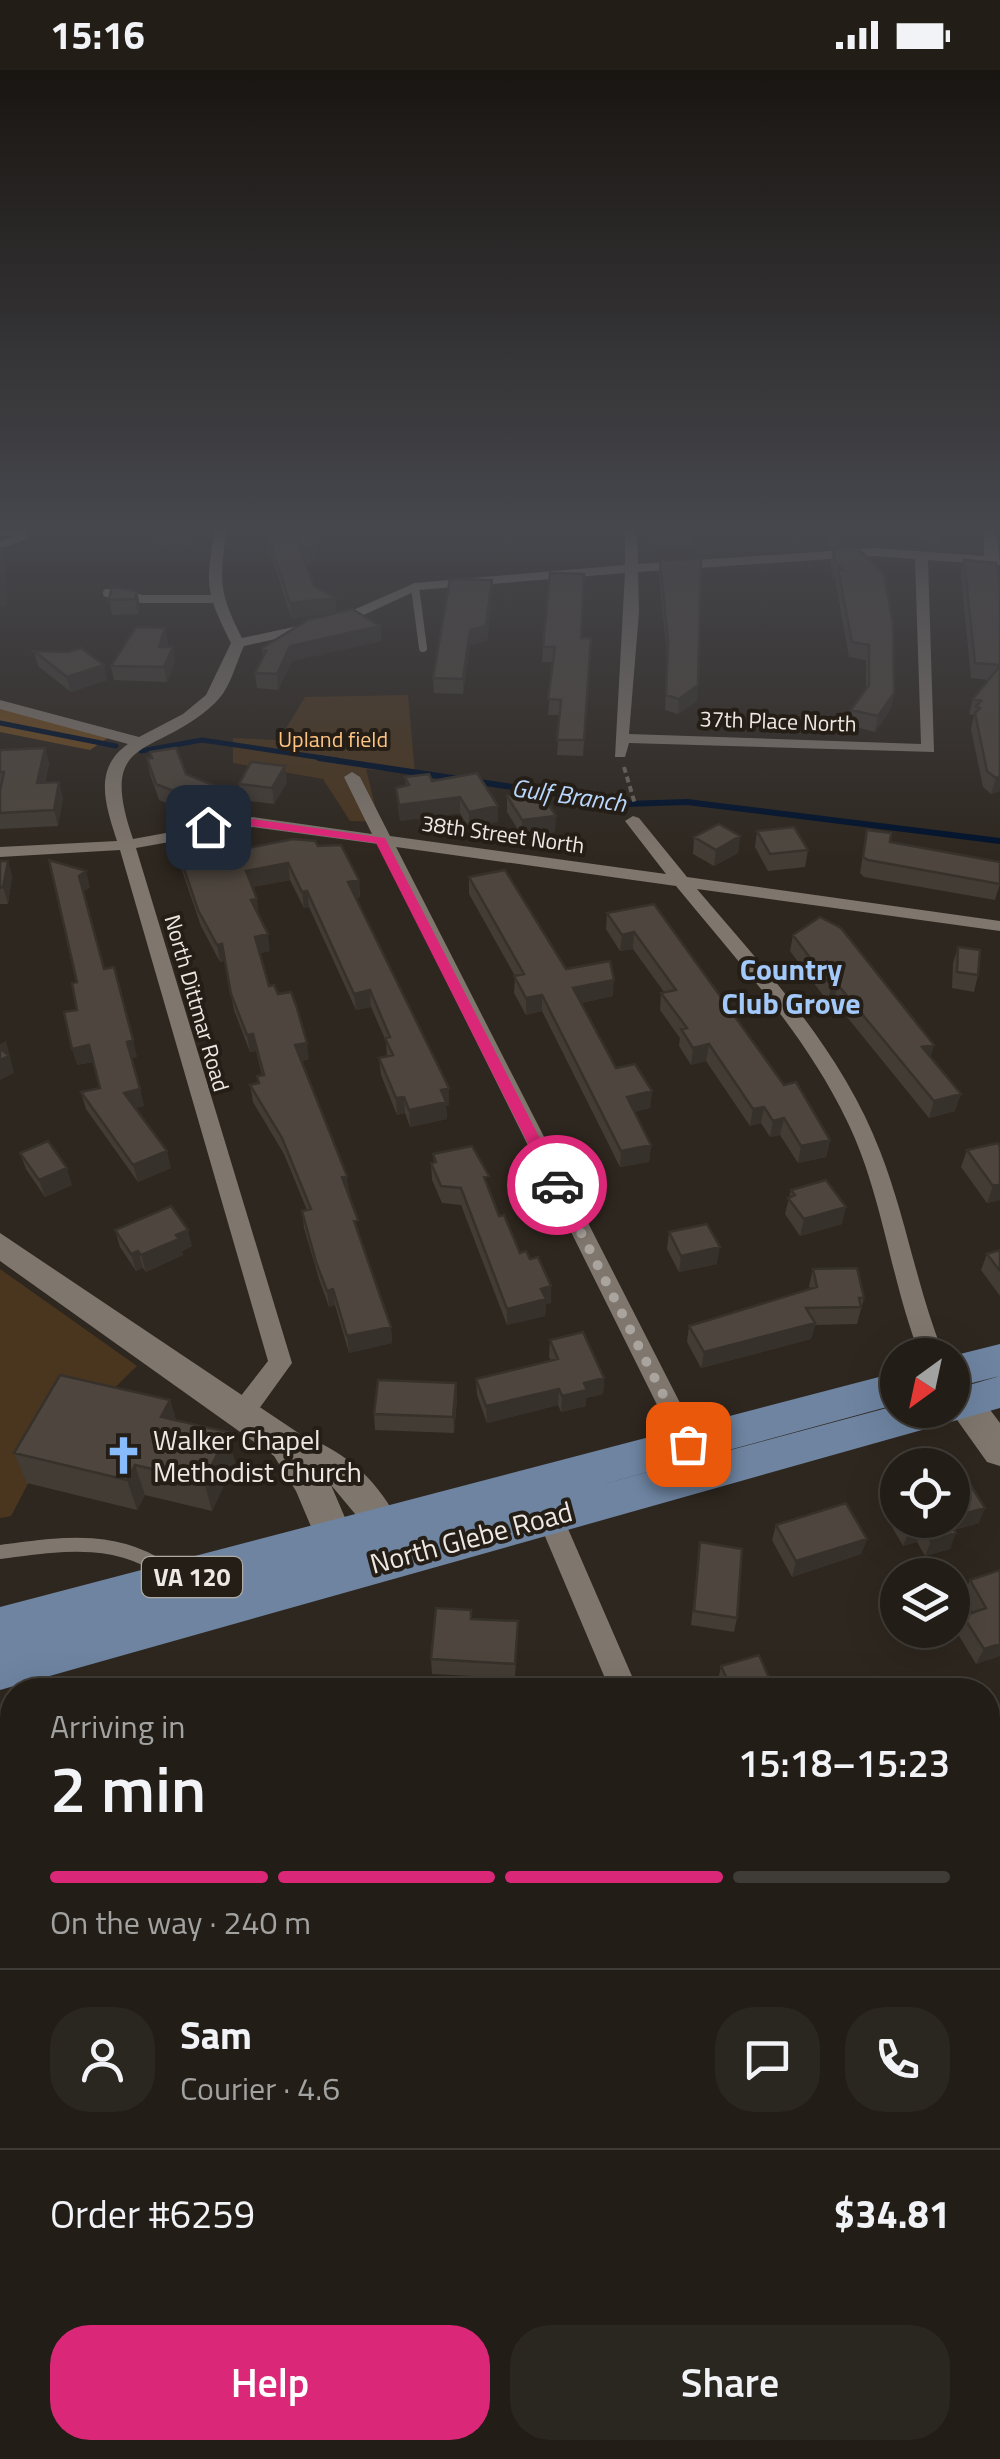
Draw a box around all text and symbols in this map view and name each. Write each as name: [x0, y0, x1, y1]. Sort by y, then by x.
text: 15:16: [50, 6, 145, 64]
street label: 37th Place North: [699, 701, 857, 741]
park label: Upland field: [278, 722, 388, 756]
water label: Gulf Branch: [509, 768, 629, 822]
pin: [166, 785, 251, 870]
icon: home: [181, 800, 236, 855]
street label: 38th Street North: [419, 806, 587, 862]
street label: North Dittmar Road: [156, 911, 238, 1095]
district label: Country Club Grove: [721, 946, 861, 1026]
courier: [507, 1135, 607, 1235]
icon: car: [530, 1158, 585, 1213]
north arrow: [880, 1338, 970, 1428]
map controls: [880, 1338, 970, 1648]
pin: [646, 1402, 731, 1487]
icon: bag: [661, 1417, 716, 1472]
place label: Walker Chapel Methodist Church: [153, 1418, 362, 1493]
church icon: Walker Chapel Methodist Church: [102, 1434, 144, 1476]
button: locate: [880, 1448, 970, 1538]
street label: North Glebe Road: [365, 1489, 577, 1585]
road number: VA 120: [142, 1557, 242, 1597]
button: layers: [880, 1558, 970, 1648]
text: Arriving in: [50, 1702, 186, 1750]
text: 15:18–15:23: [738, 1734, 950, 1792]
text: 2 min: [50, 1738, 206, 1837]
text: On the way · 240 m: [50, 1898, 311, 1946]
text: Sam: [180, 2006, 252, 2064]
button: person: [50, 2007, 155, 2112]
button: chat: [715, 2007, 820, 2112]
button: phone: [845, 2007, 950, 2112]
text: Courier · 4.6: [180, 2064, 340, 2112]
text: Order #6259: [50, 2185, 255, 2243]
text: $34.81: [834, 2185, 950, 2243]
button: Help: [50, 2325, 490, 2440]
button: Share: [510, 2325, 950, 2440]

